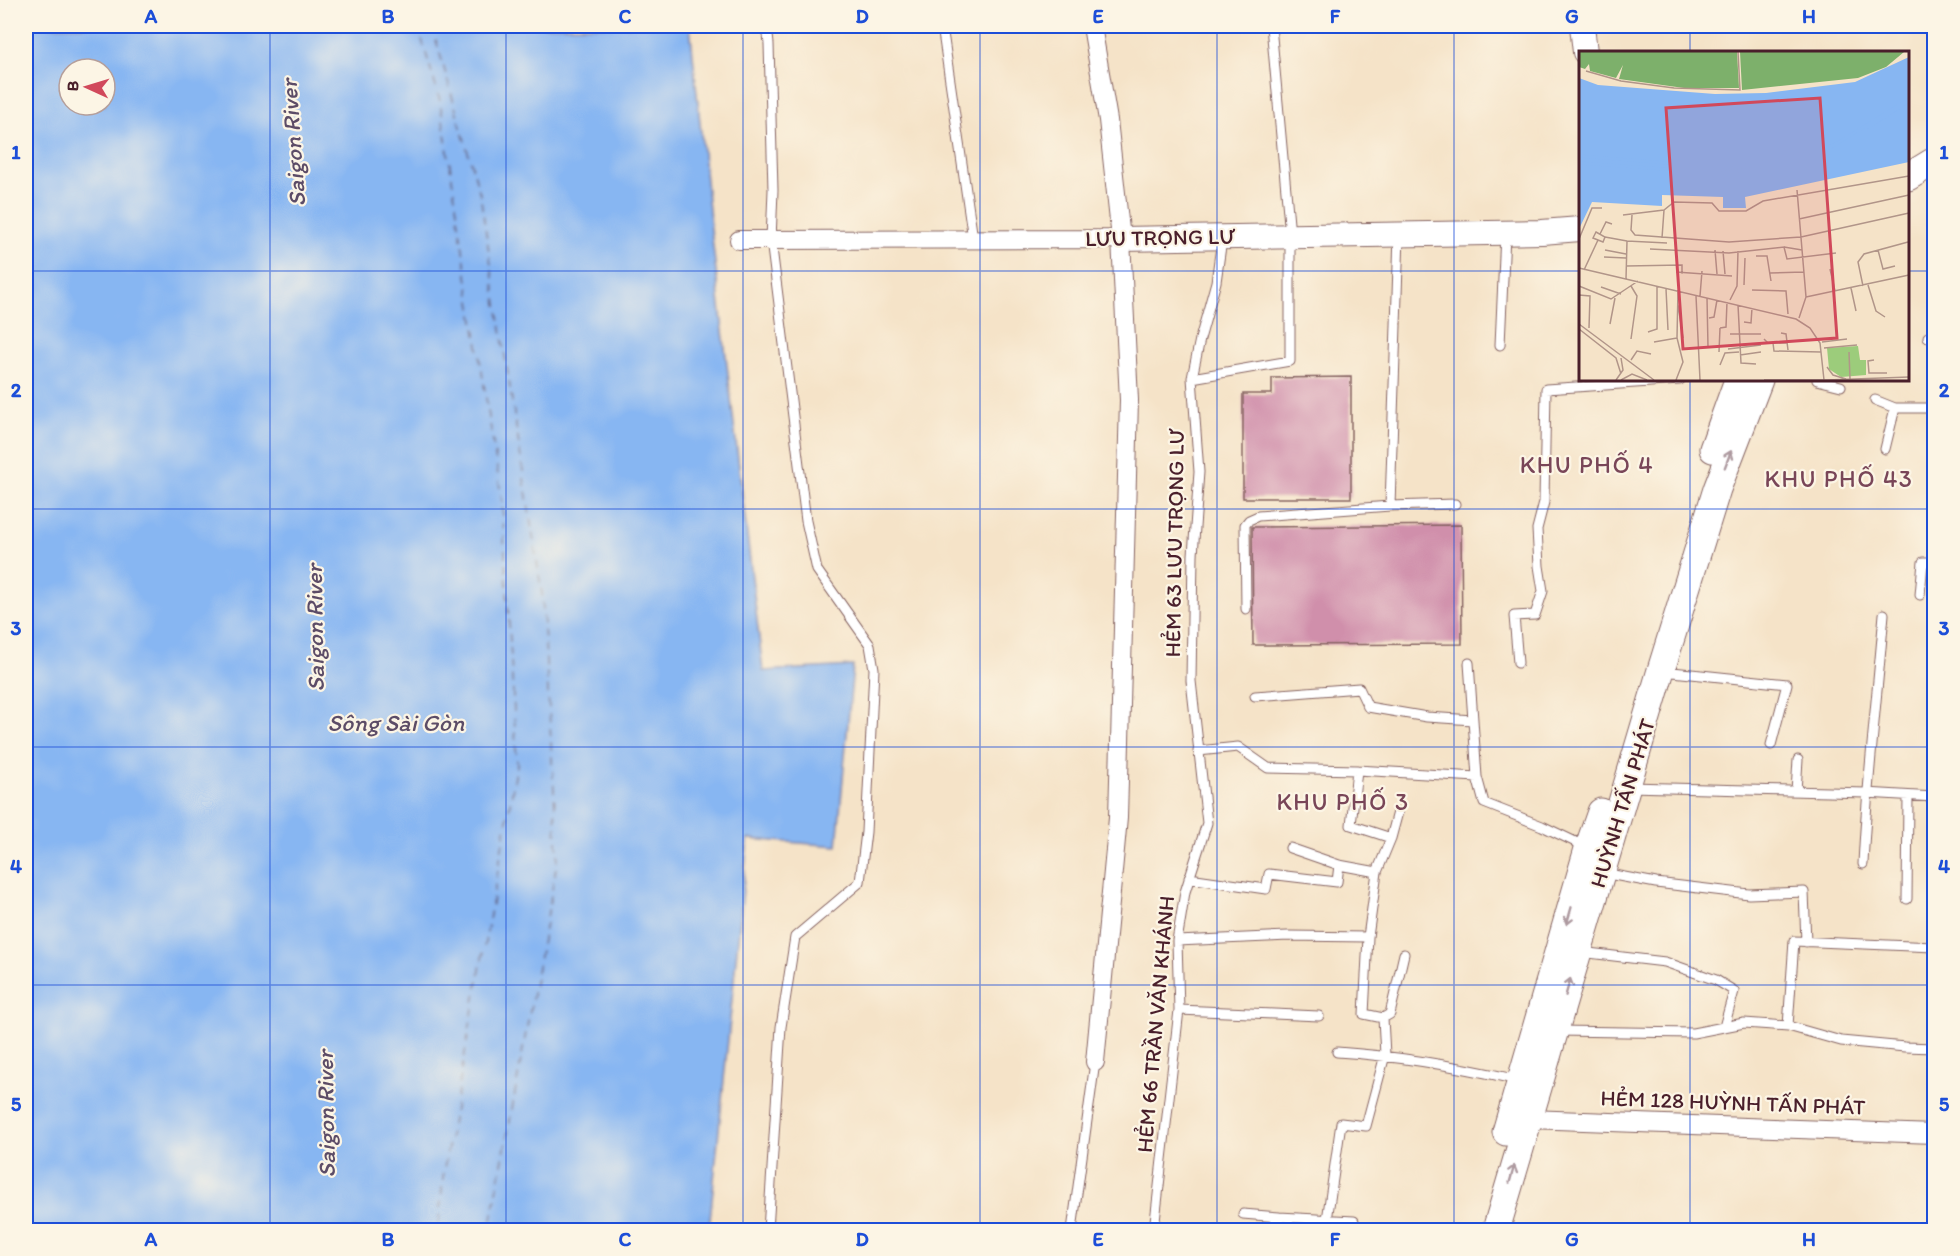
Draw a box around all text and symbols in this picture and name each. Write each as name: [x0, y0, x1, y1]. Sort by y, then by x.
text: A: [144, 4, 158, 28]
text: B: [382, 4, 395, 28]
text: C: [619, 4, 632, 28]
text: D: [855, 4, 869, 28]
text: E: [1092, 4, 1104, 28]
text: F: [1330, 4, 1341, 28]
text: G: [1565, 4, 1579, 28]
text: H: [1802, 4, 1816, 28]
inset map: [1579, 51, 1909, 381]
north arrow: [57, 57, 117, 117]
water label: Saigon River: [273, 76, 311, 208]
text: B: [63, 80, 82, 92]
text: 1: [11, 140, 21, 164]
text: 1: [1939, 140, 1949, 164]
street label: LƯU TRỌNG LƯ: [1085, 223, 1236, 252]
text: 2: [11, 378, 22, 402]
text: 2: [1939, 378, 1950, 402]
street label: HẺM 63 LƯU TRỌNG LƯ: [1158, 427, 1190, 658]
district label: KHU PHỐ 4: [1520, 450, 1654, 479]
one-way arrow: [1724, 451, 1735, 469]
district label: KHU PHỐ 43: [1765, 464, 1913, 493]
water label: Saigon River: [299, 562, 330, 692]
text: 3: [11, 616, 22, 640]
text: 3: [1939, 616, 1950, 640]
water label: Sông Sài Gòn: [328, 708, 465, 737]
street label: HUỲNH TẤN PHÁT: [1584, 715, 1661, 891]
district label: KHU PHỐ 3: [1277, 787, 1409, 816]
text: 4: [10, 854, 22, 878]
text: 4: [1938, 854, 1950, 878]
street label: HẺM 66 TRẦN VĂN KHÁNH: [1130, 894, 1180, 1154]
one-way arrow: [1562, 906, 1574, 925]
one-way arrow: [1563, 978, 1574, 997]
water label: Saigon River: [310, 1048, 341, 1178]
street label: HẺM 128 HUỲNH TẤN PHÁT: [1600, 1083, 1867, 1121]
text: 5: [11, 1092, 22, 1116]
text: 5: [1939, 1092, 1950, 1116]
one-way arrow: [1507, 1165, 1518, 1184]
text: A: [144, 1227, 158, 1251]
text: B: [382, 1227, 395, 1251]
text: C: [619, 1227, 632, 1251]
text: D: [855, 1227, 869, 1251]
text: E: [1092, 1227, 1104, 1251]
text: F: [1330, 1227, 1341, 1251]
text: G: [1565, 1227, 1579, 1251]
text: H: [1802, 1227, 1816, 1251]

